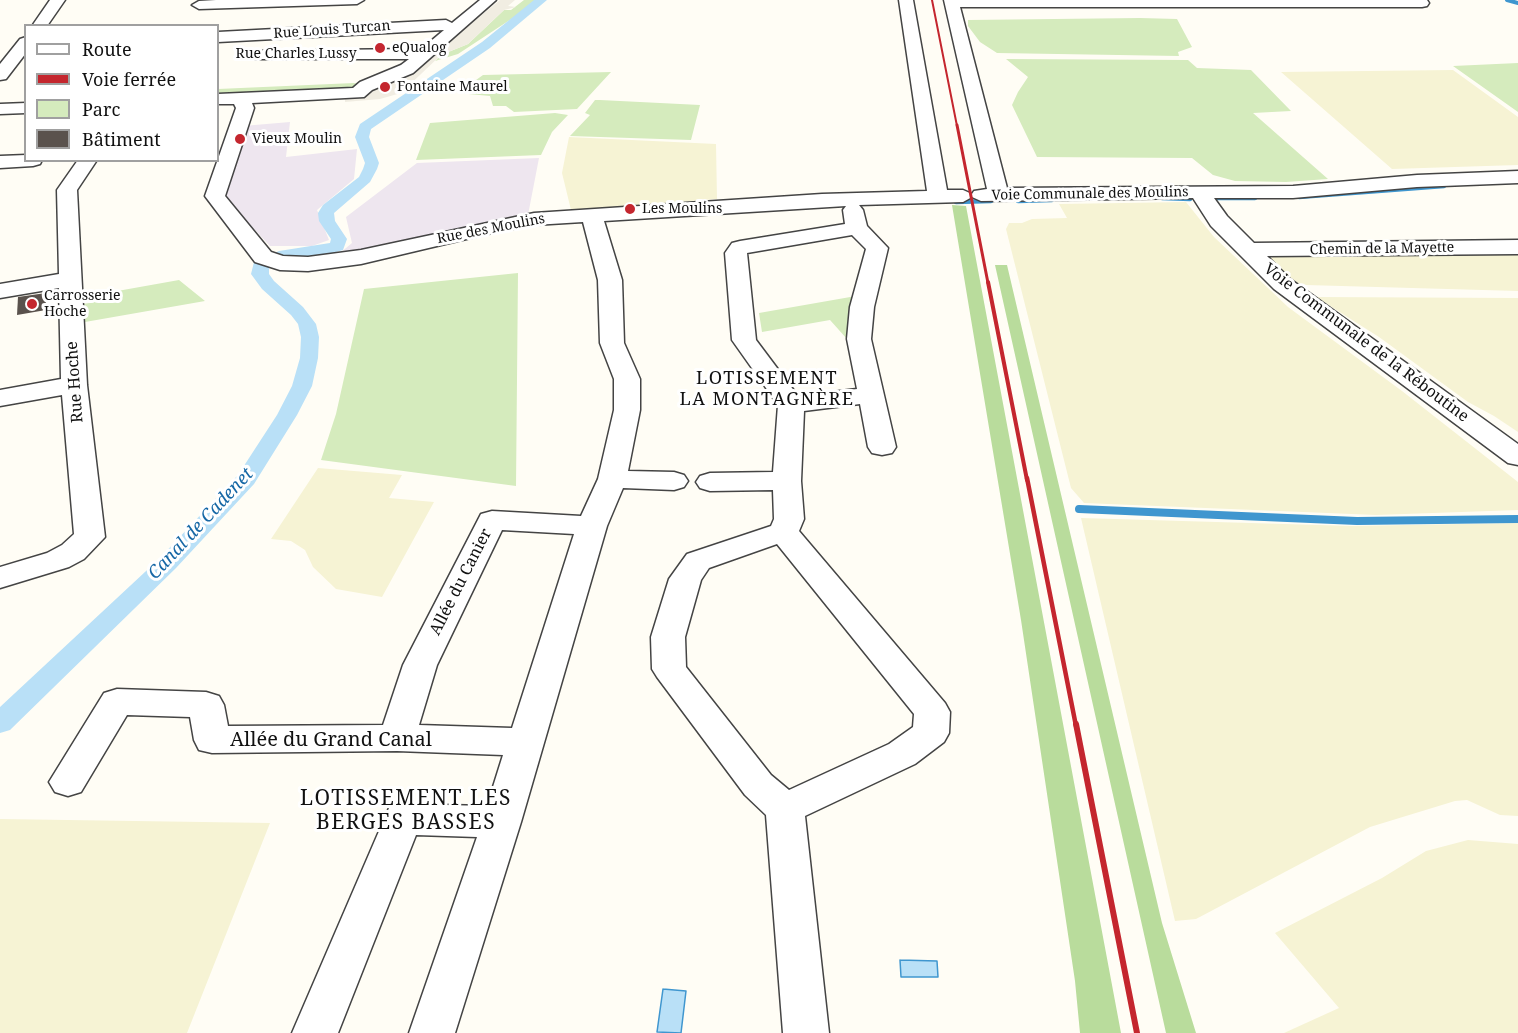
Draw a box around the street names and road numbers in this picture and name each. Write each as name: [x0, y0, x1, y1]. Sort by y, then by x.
street label: Rue Louis Turcan: [273, 18, 391, 42]
street label: Rue Charles Lussy: [235, 46, 357, 62]
street label: Voie Communale des Moulins: [991, 184, 1189, 204]
street label: Rue des Moulins: [436, 210, 546, 248]
street label: Chemin de la Mayette: [1310, 239, 1454, 259]
street label: Voie Communale de la Réboutine: [1260, 260, 1472, 426]
street label: Rue Hoche: [63, 340, 87, 424]
street label: Allée du Canier: [426, 526, 496, 638]
street label: Allée du Grand Canal: [230, 728, 432, 752]

